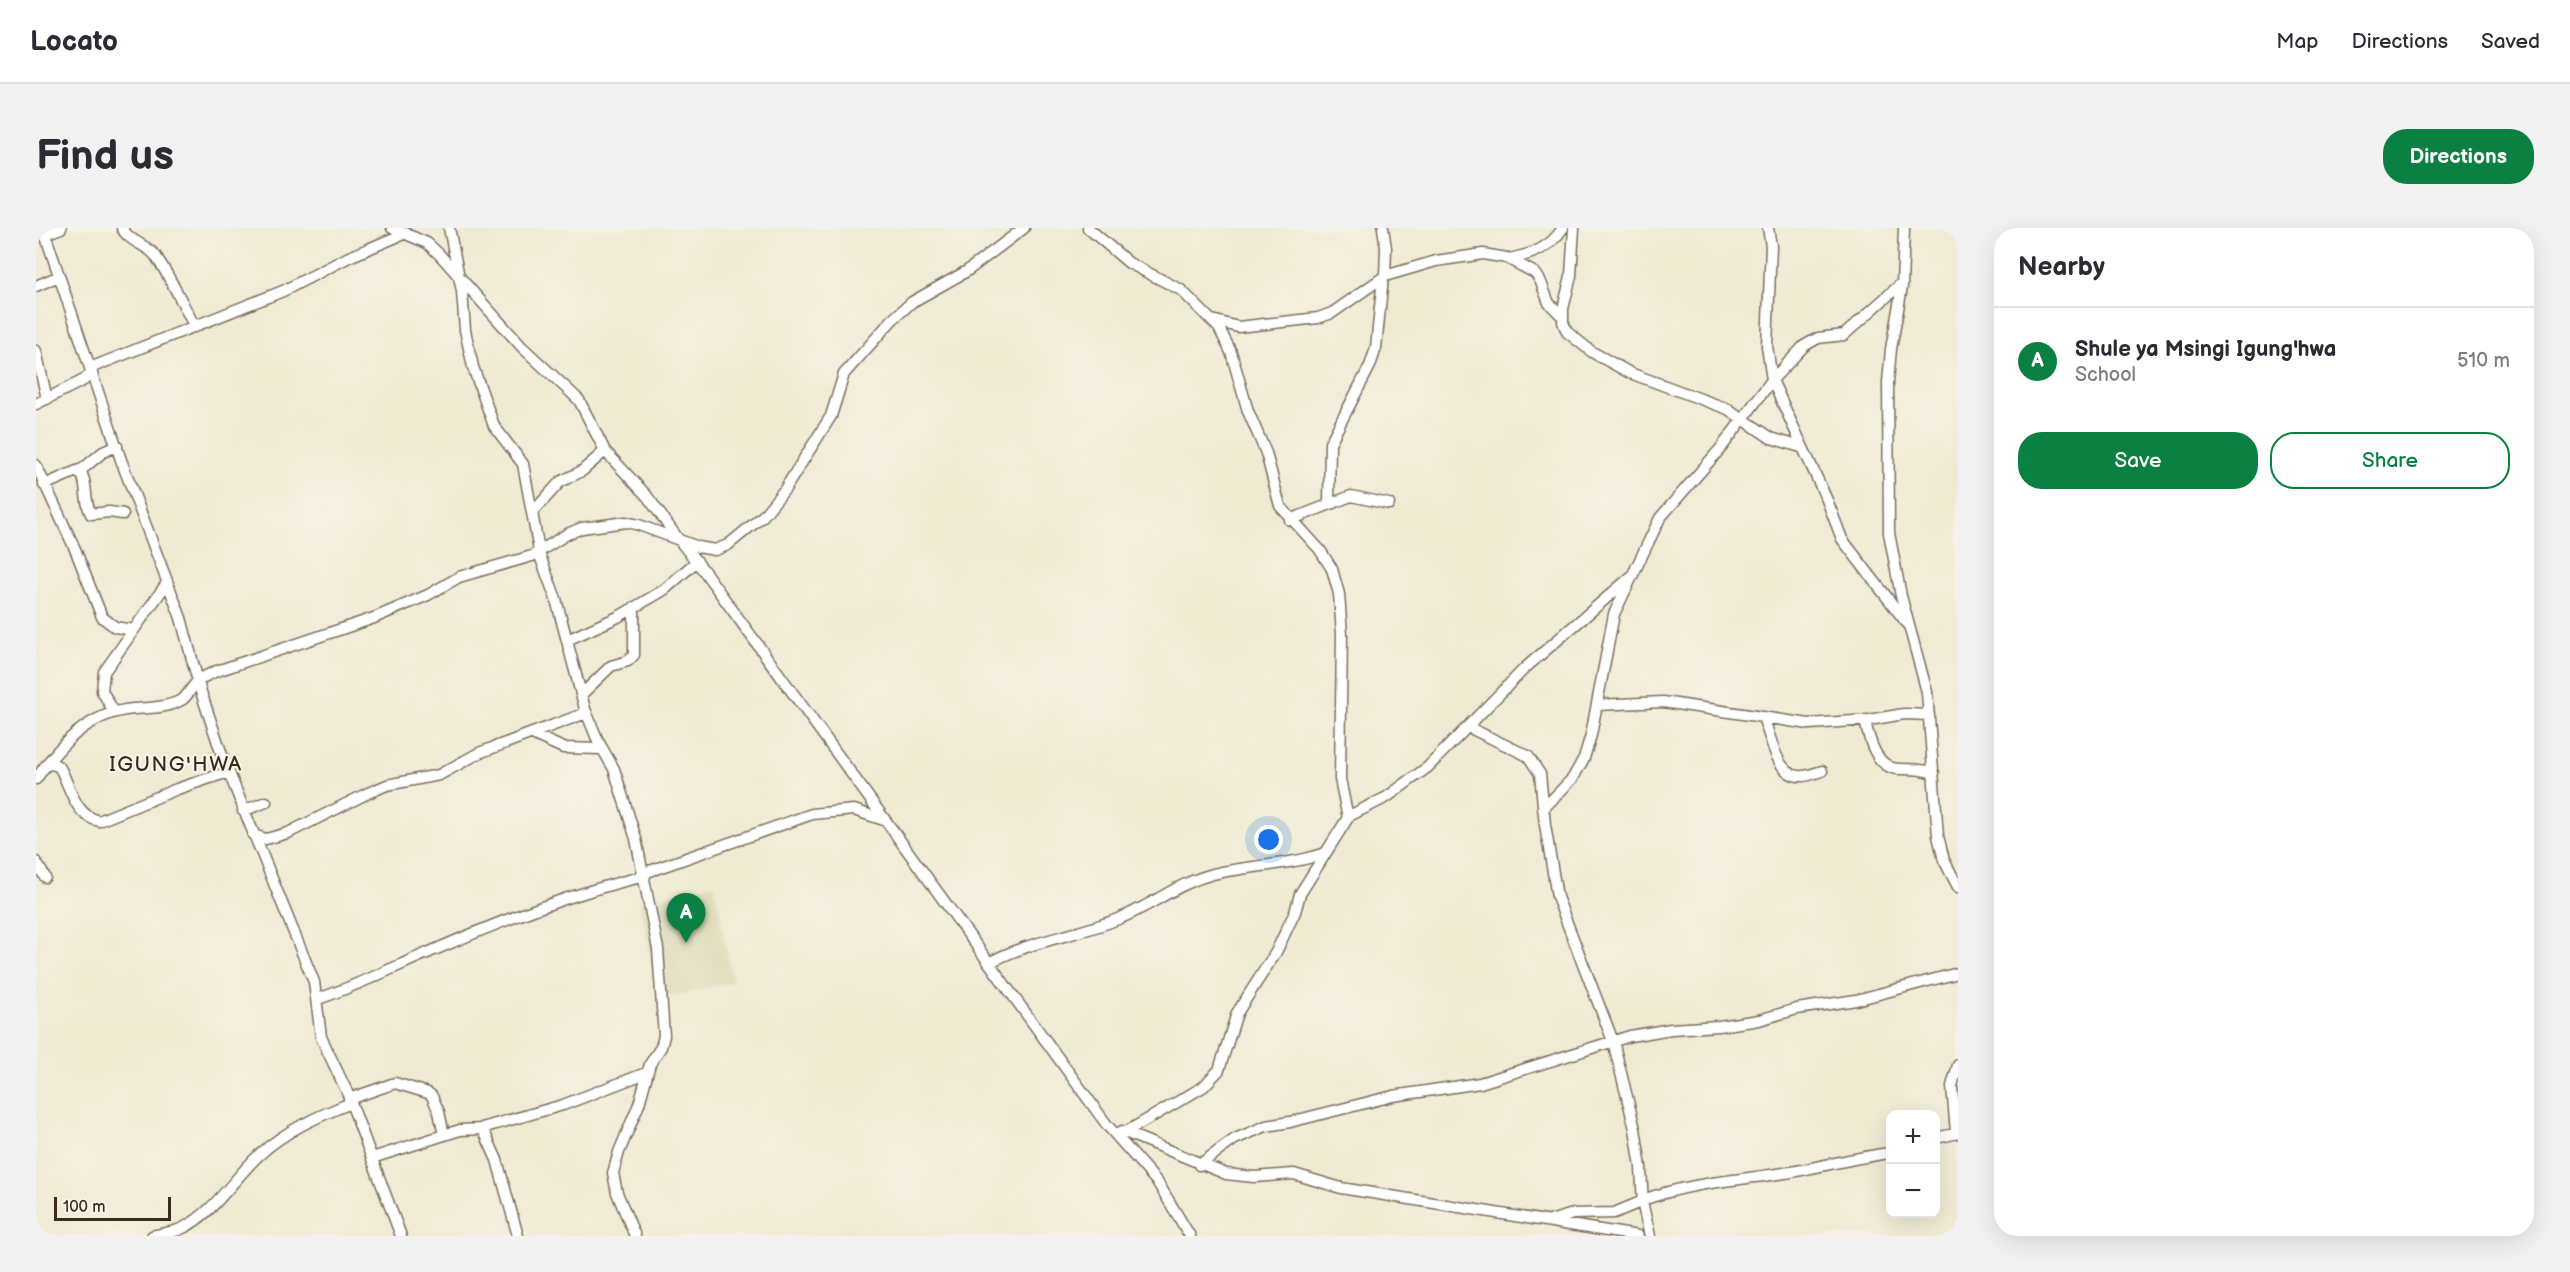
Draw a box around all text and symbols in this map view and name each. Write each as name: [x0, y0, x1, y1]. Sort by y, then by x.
text: Locato: [30, 25, 118, 58]
text: Map: [2276, 29, 2319, 54]
text: Directions: [2352, 29, 2448, 54]
text: Saved: [2481, 29, 2540, 54]
button: Directions: [2383, 129, 2534, 184]
text: Find us: [36, 131, 174, 182]
text: Nearby: [2018, 252, 2105, 283]
text: Shule ya Msingi Igung'hwa: [2075, 336, 2336, 363]
text: A: [2031, 349, 2044, 373]
text: 510 m: [2457, 349, 2510, 373]
text: School: [2075, 363, 2136, 387]
button: Save: [2018, 432, 2258, 489]
button: Share: [2270, 432, 2510, 489]
district label: IGUNG'HWA: [109, 752, 243, 777]
your location: [1254, 825, 1283, 854]
pin: A: [666, 894, 706, 943]
map controls: [1886, 1110, 1940, 1218]
button: +: [1886, 1110, 1940, 1164]
button: −: [1886, 1164, 1940, 1218]
scale bar: [54, 1194, 171, 1222]
text: 100 m: [63, 1198, 106, 1217]

